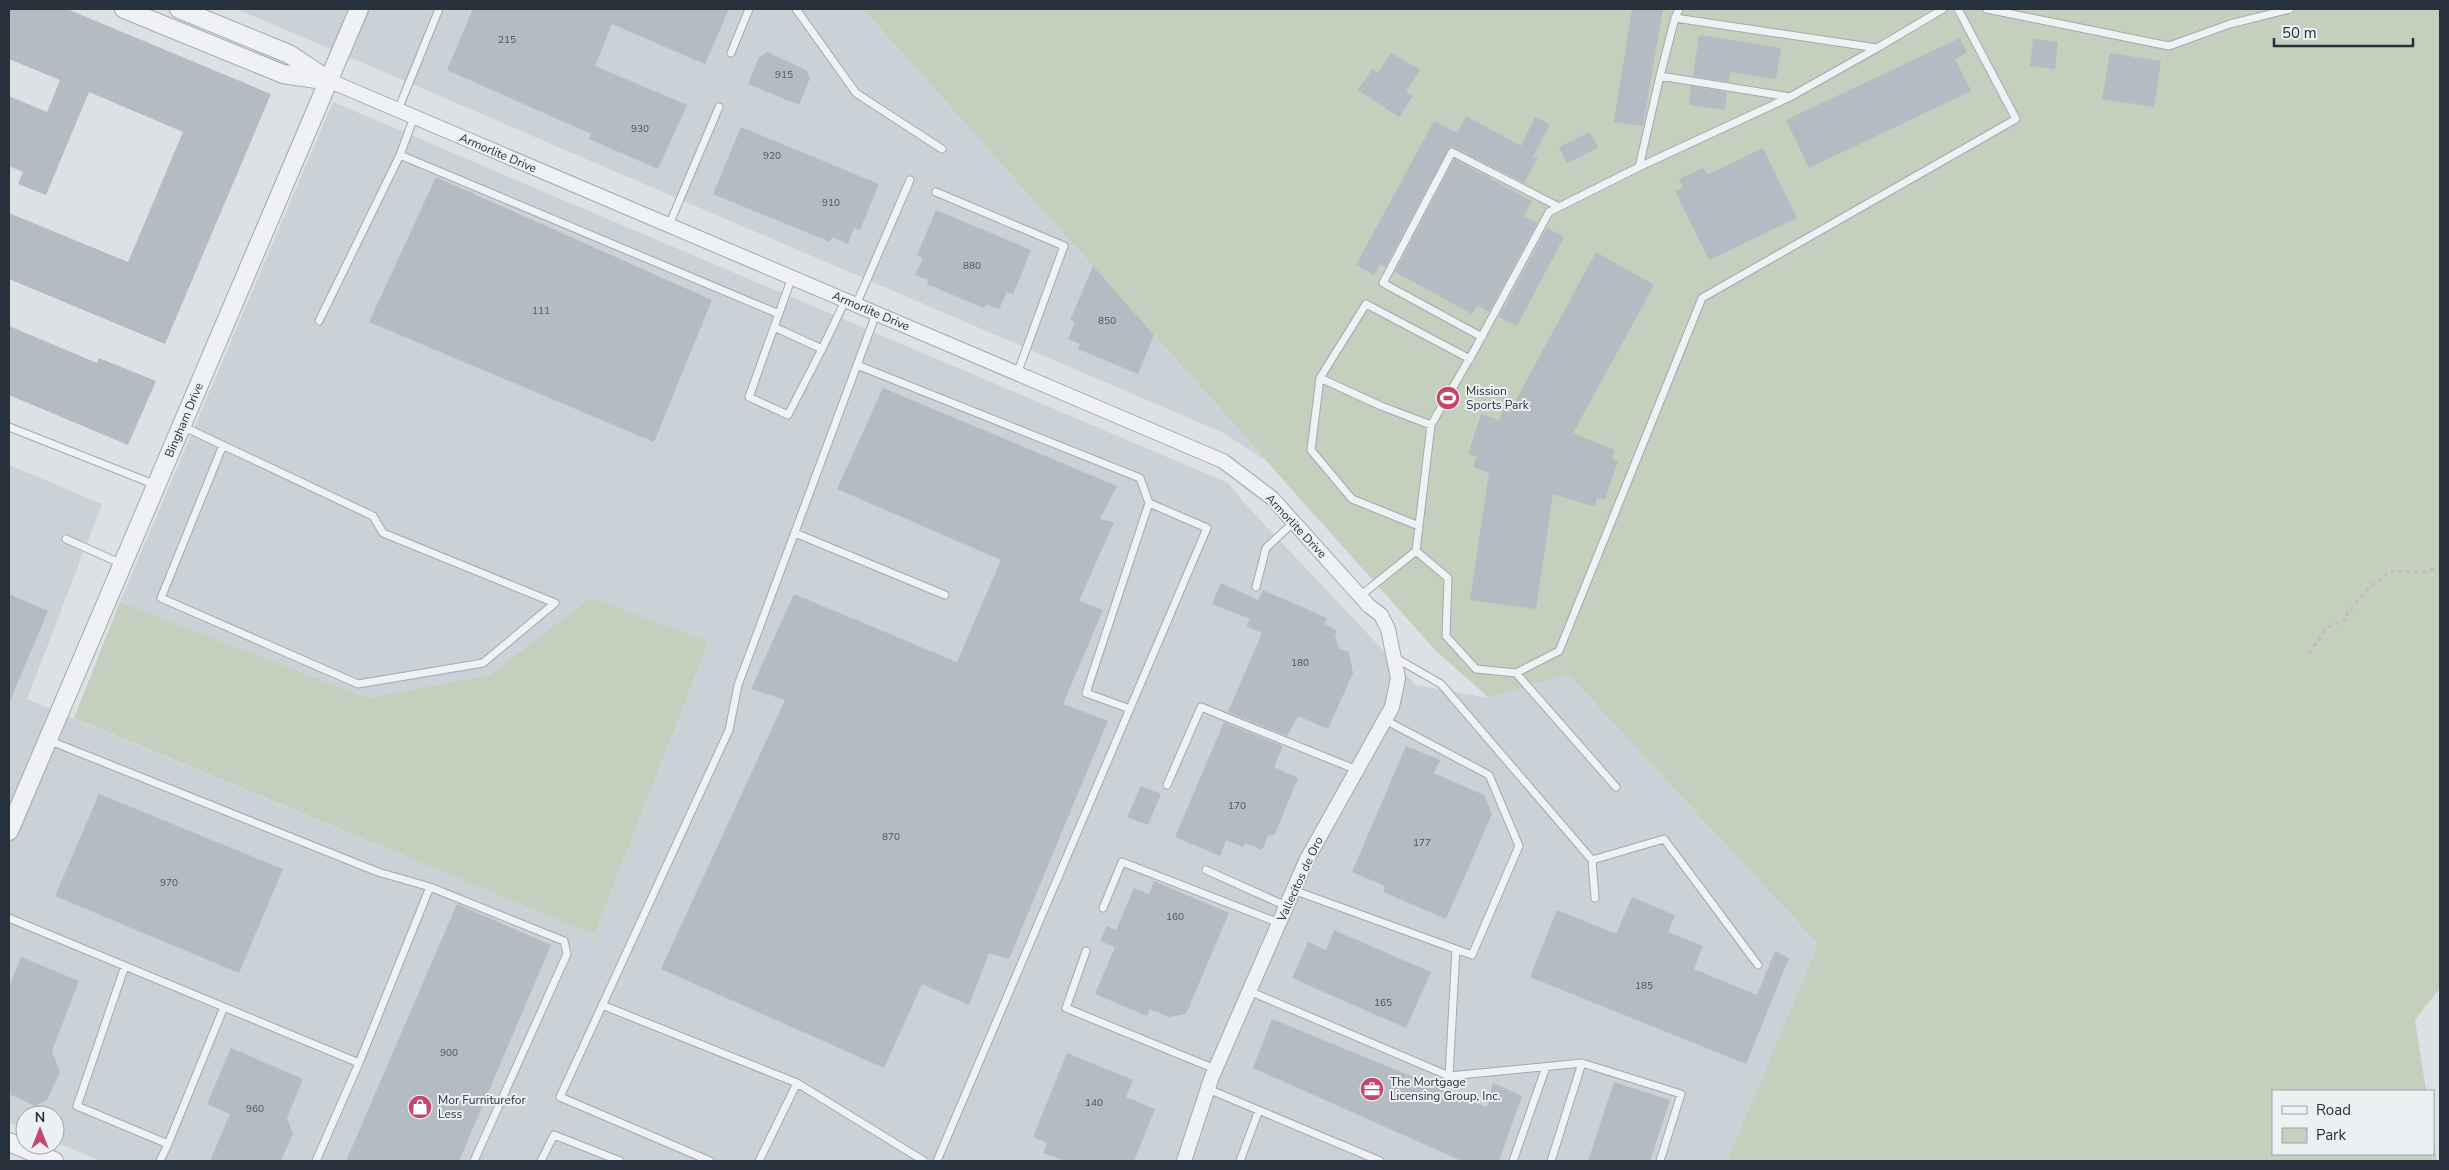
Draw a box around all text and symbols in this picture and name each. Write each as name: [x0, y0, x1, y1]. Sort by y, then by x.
scale bar: [2274, 15, 2413, 47]
text: 50 m: [2282, 23, 2317, 43]
house number: 215: [498, 33, 516, 47]
house number: 915: [775, 68, 793, 82]
house number: 930: [631, 122, 649, 136]
street label: Armorlite Drive: [457, 129, 539, 177]
house number: 920: [763, 149, 781, 163]
house number: 910: [822, 196, 840, 210]
house number: 880: [963, 259, 981, 273]
street label: Armorlite Drive: [830, 287, 912, 335]
house number: 111: [532, 304, 550, 318]
house number: 850: [1098, 314, 1116, 328]
street label: Bingham Drive: [161, 380, 207, 460]
place label: Mission Sports Park: [1466, 383, 1530, 413]
sports icon: Mission Sports Park: [1435, 385, 1461, 411]
street label: Armorlite Drive: [1262, 490, 1330, 562]
house number: 180: [1291, 656, 1309, 670]
house number: 170: [1228, 799, 1246, 813]
house number: 870: [882, 830, 900, 844]
street label: Vallecitos de Oro: [1273, 834, 1327, 925]
house number: 177: [1413, 836, 1431, 850]
house number: 970: [160, 876, 178, 890]
house number: 160: [1166, 910, 1184, 924]
house number: 185: [1635, 979, 1653, 993]
house number: 165: [1374, 996, 1392, 1010]
house number: 900: [440, 1046, 458, 1060]
place label: The Mortgage Licensing Group, Inc.: [1390, 1074, 1501, 1104]
office icon: The Mortgage Licensing Group, Inc.: [1359, 1076, 1385, 1102]
legend: [2272, 1090, 2434, 1155]
place label: Mor Furniturefor Less: [438, 1092, 526, 1122]
shop icon: Mor Furniturefor Less: [407, 1094, 433, 1120]
house number: 140: [1085, 1096, 1103, 1110]
text: Road: [2316, 1100, 2351, 1120]
house number: 960: [246, 1102, 264, 1116]
north arrow: [15, 1105, 65, 1155]
text: N: [35, 1108, 45, 1127]
text: Park: [2316, 1125, 2346, 1145]

